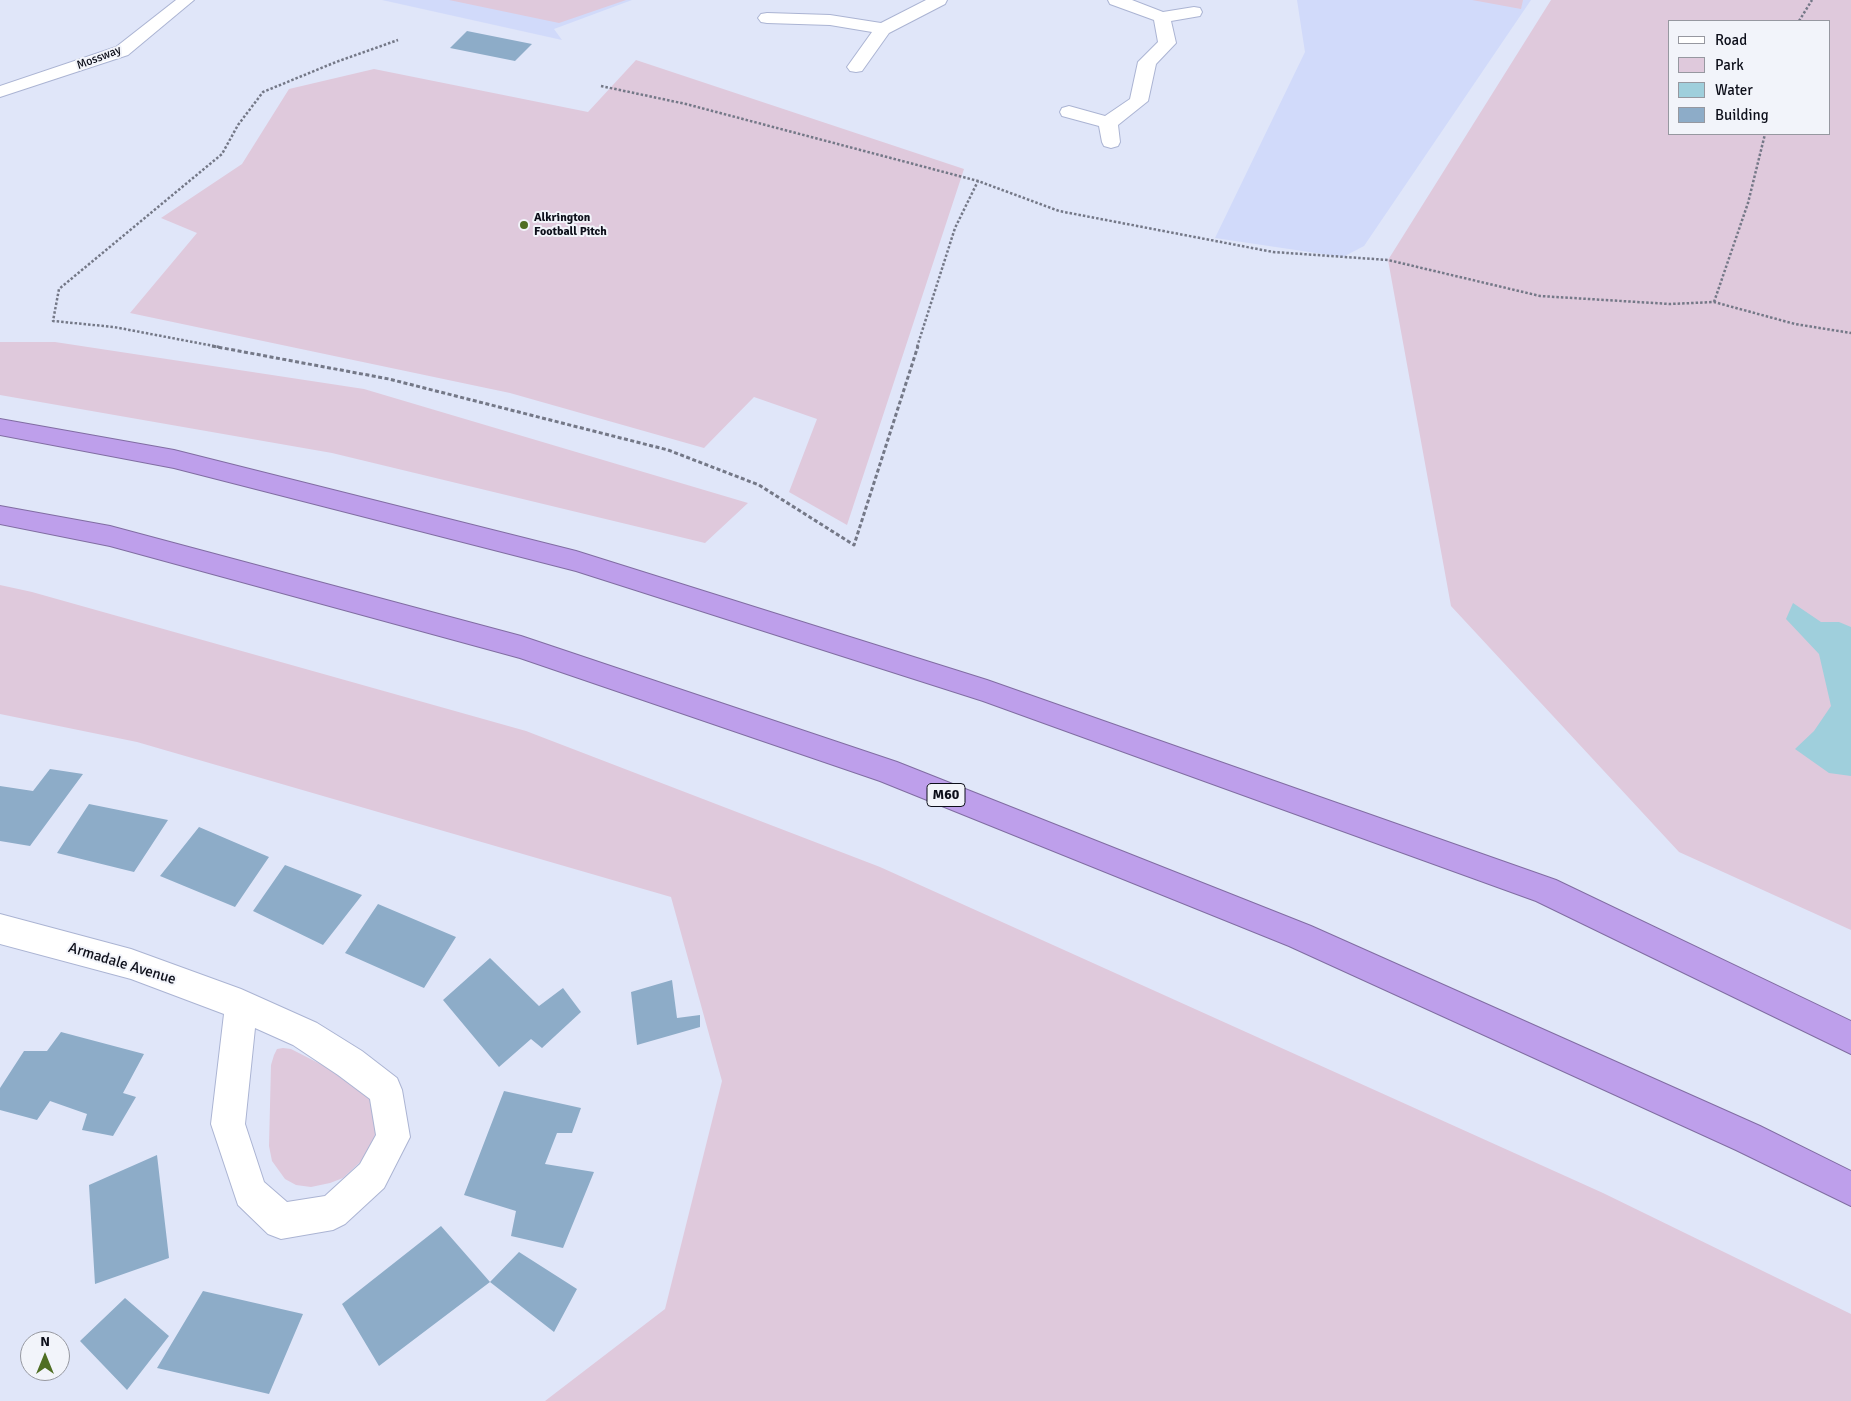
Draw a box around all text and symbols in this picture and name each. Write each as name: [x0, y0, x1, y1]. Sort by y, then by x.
legend: [1668, 20, 1831, 135]
text: Road: [1715, 31, 1747, 49]
street label: Mossway: [75, 43, 123, 73]
text: Park: [1715, 56, 1744, 74]
text: Water: [1715, 81, 1753, 99]
text: Building: [1715, 106, 1769, 124]
place label: Alkrington Football Pitch: [534, 211, 607, 239]
marker: Alkrington Football Pitch: [518, 219, 530, 231]
road number: M60: [927, 784, 965, 806]
street label: Armadale Avenue: [66, 939, 178, 989]
north arrow: [20, 1331, 70, 1381]
text: N: [40, 1333, 50, 1350]

